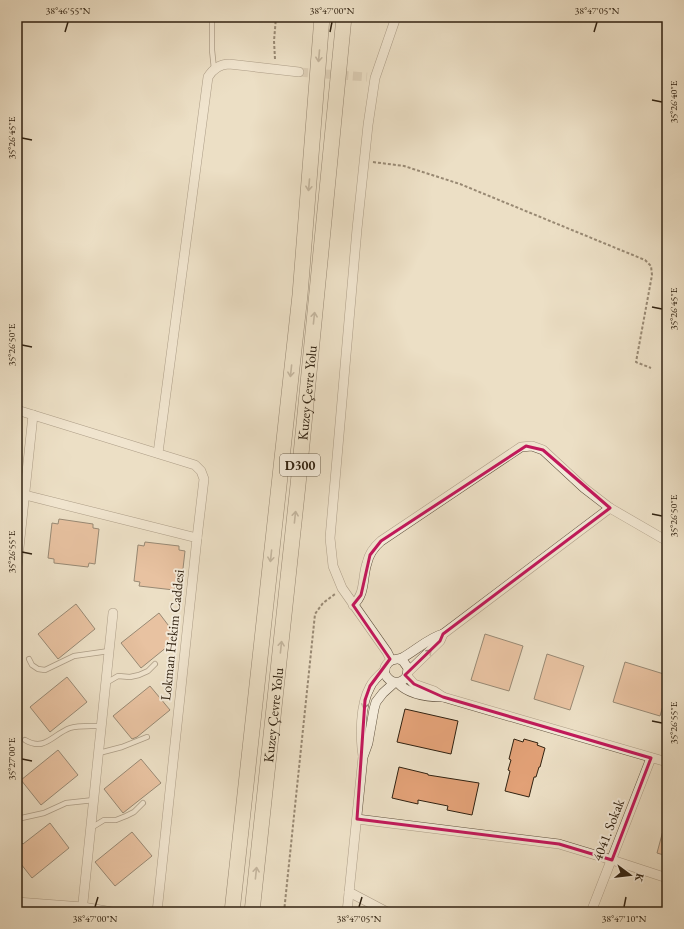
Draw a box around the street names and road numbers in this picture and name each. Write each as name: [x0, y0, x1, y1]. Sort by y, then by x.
street label: Kuzey Çevre Yolu: [293, 344, 321, 441]
road number: D300: [280, 454, 320, 476]
street label: Lokman Hekim Caddesi: [156, 568, 188, 701]
street label: Kuzey Çevre Yolu: [259, 666, 287, 764]
street label: 4041. Sokak: [588, 796, 628, 864]

